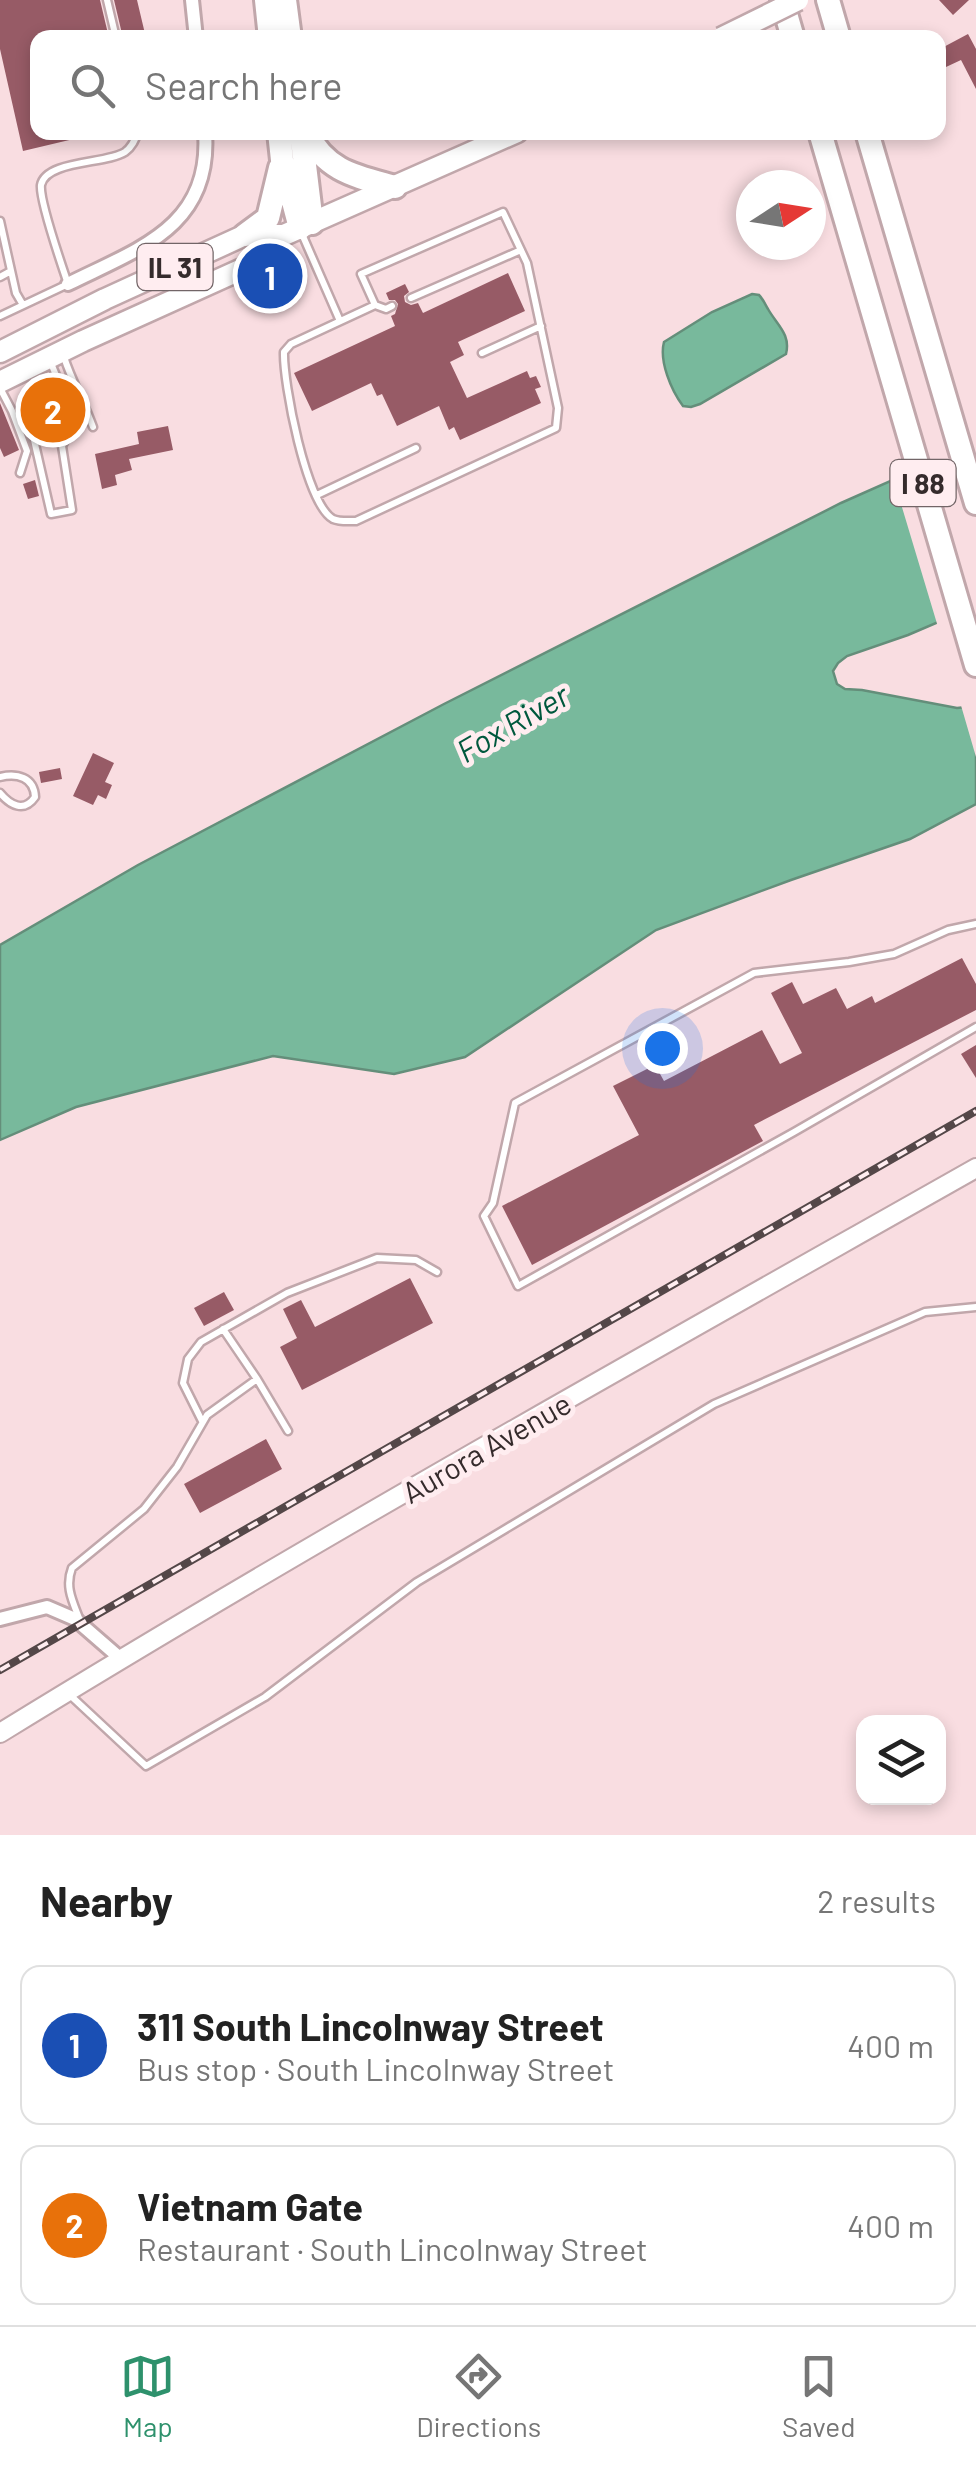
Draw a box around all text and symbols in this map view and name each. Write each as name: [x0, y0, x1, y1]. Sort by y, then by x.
search box: [30, 30, 946, 140]
icon: search: [65, 58, 120, 113]
text: Search here: [145, 62, 343, 108]
north arrow: [736, 170, 826, 260]
pin: 1: [238, 238, 302, 314]
road number: IL 31: [138, 244, 212, 290]
pin: 2: [20, 372, 86, 448]
road number: I 88: [890, 460, 956, 506]
water label: Fox River: [449, 674, 576, 769]
your location: [637, 1023, 688, 1074]
street label: Aurora Avenue: [395, 1384, 577, 1510]
map controls: [856, 1715, 946, 1805]
button: layers: [856, 1715, 946, 1805]
text: Nearby: [40, 1875, 173, 1925]
text: 2 results: [817, 1881, 936, 1919]
text: 311 South Lincolnway Street: [137, 2003, 604, 2049]
text: 1: [69, 2026, 80, 2064]
text: 400 m: [847, 2026, 934, 2064]
text: Bus stop · South Lincolnway Street: [137, 2049, 614, 2087]
text: Vietnam Gate: [137, 2183, 363, 2229]
text: 2: [66, 2206, 83, 2244]
text: 400 m: [847, 2206, 934, 2244]
text: Restaurant · South Lincolnway Street: [137, 2229, 648, 2267]
tab: Map: [120, 2349, 175, 2443]
tab: Directions: [416, 2349, 541, 2443]
tab: Saved: [782, 2349, 856, 2443]

